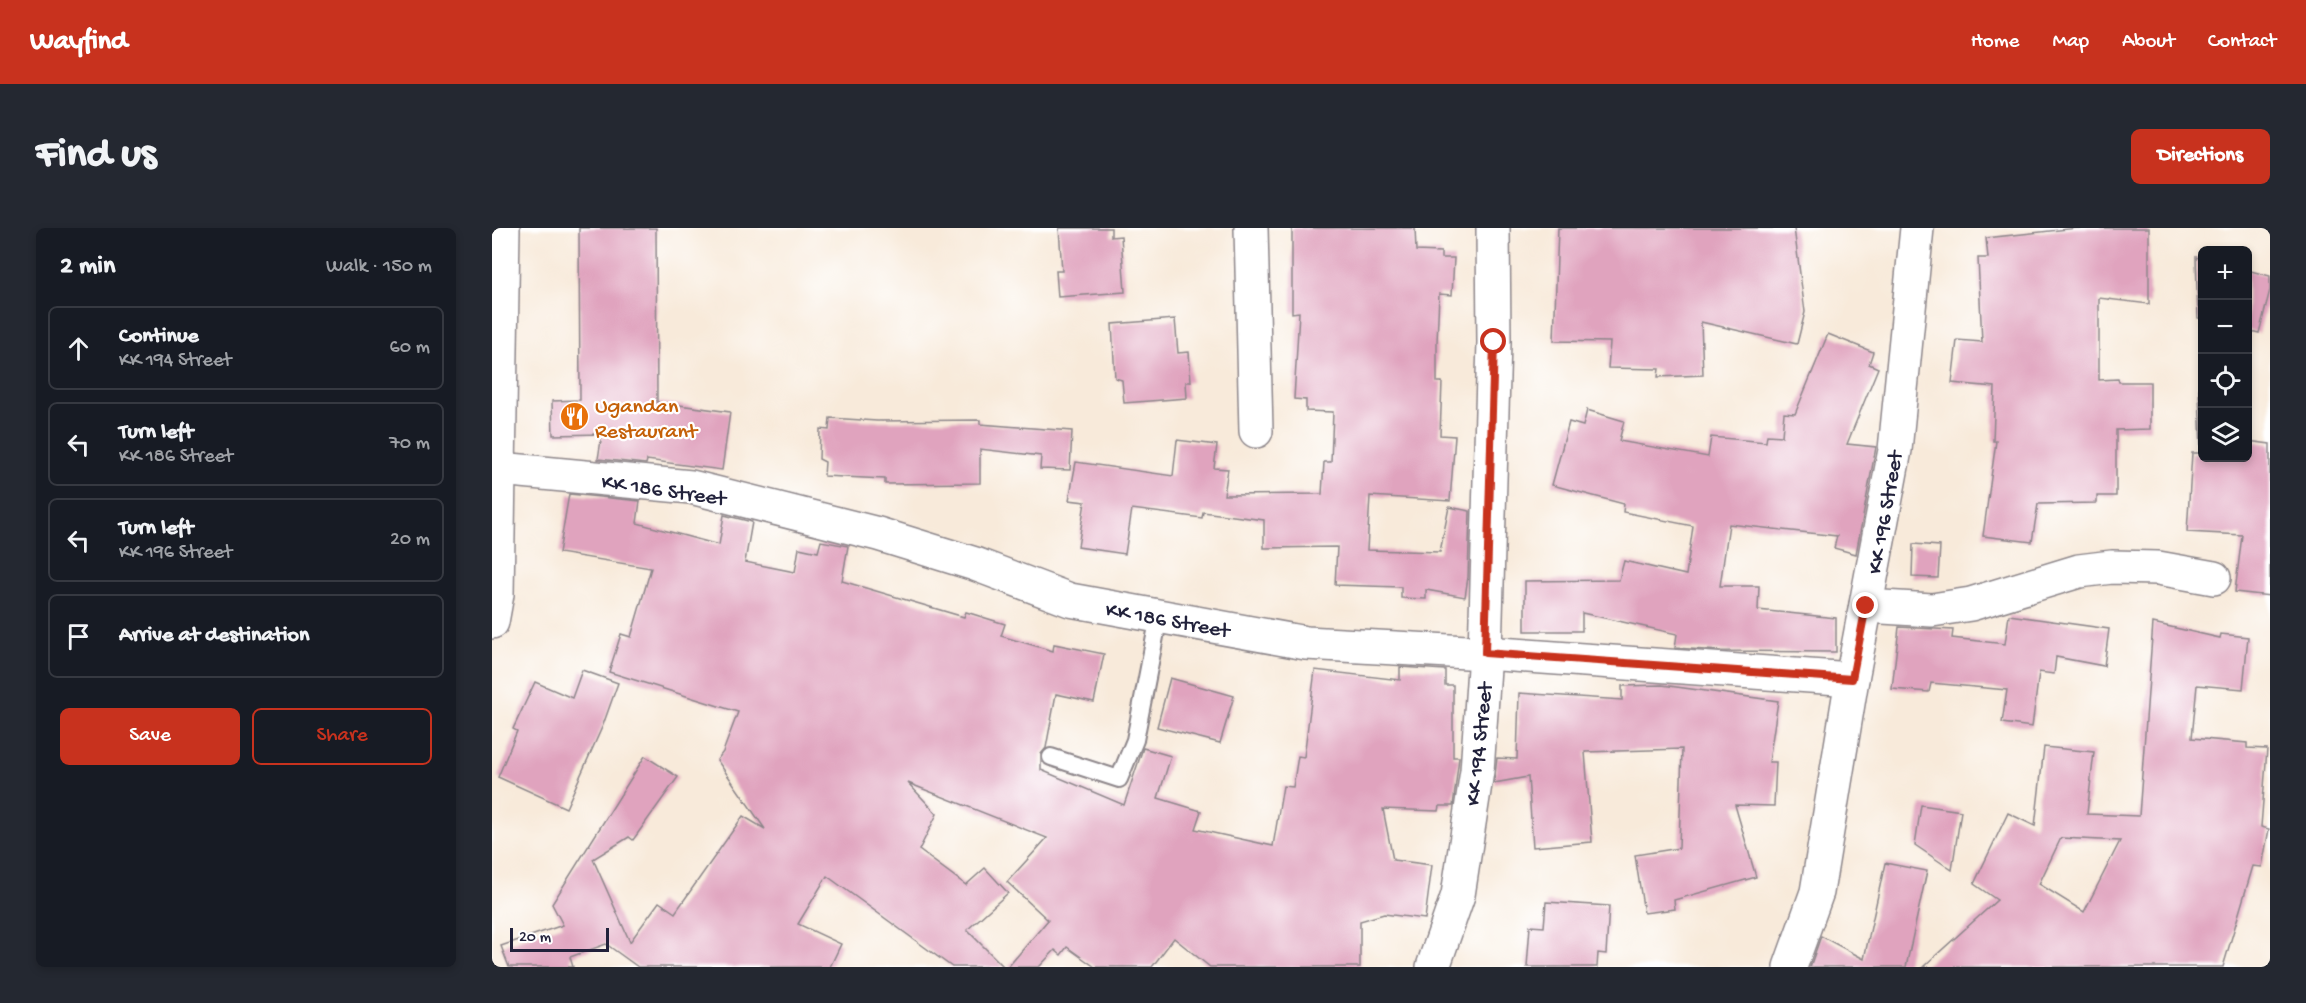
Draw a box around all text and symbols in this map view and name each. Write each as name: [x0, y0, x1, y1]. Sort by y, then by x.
text: Wayfind: [30, 26, 127, 59]
text: Home: [1971, 30, 2019, 55]
text: Map: [2052, 30, 2089, 55]
text: About: [2122, 30, 2175, 55]
text: Contact: [2208, 30, 2276, 55]
button: Directions: [2131, 129, 2270, 184]
text: Find us: [36, 132, 156, 181]
map controls: [2198, 246, 2252, 462]
button: +: [2198, 246, 2252, 300]
text: 2 min: [60, 252, 115, 283]
text: Walk · 150 m: [326, 256, 432, 279]
button: −: [2198, 300, 2252, 354]
text: Continue: [119, 324, 199, 350]
route start: [1480, 328, 1506, 354]
icon: ahead: [62, 332, 95, 365]
text: 60 m: [390, 337, 430, 360]
text: KK 194 Street: [119, 350, 231, 373]
button: locate: [2198, 354, 2252, 408]
place label: Ugandan Restaurant: [595, 395, 699, 446]
restaurant icon: Ugandan Restaurant: [558, 401, 590, 433]
button: layers: [2198, 408, 2252, 462]
text: Turn left: [119, 420, 193, 446]
icon: left: [62, 428, 95, 461]
text: 70 m: [389, 433, 430, 456]
text: KK 186 Street: [119, 446, 233, 469]
street label: KK 196 Street: [1863, 447, 1911, 576]
street label: KK 186 Street: [600, 470, 729, 514]
text: Turn left: [119, 516, 193, 542]
icon: left: [62, 524, 95, 557]
text: 20 m: [390, 529, 430, 552]
text: KK 196 Street: [119, 542, 232, 565]
route end: [1852, 592, 1878, 618]
street label: KK 186 Street: [1103, 598, 1233, 646]
icon: arrive: [62, 620, 95, 653]
text: Arrive at destination: [119, 623, 309, 649]
street label: KK 194 Street: [1462, 680, 1501, 807]
button: Save: [60, 708, 240, 765]
button: Share: [252, 708, 432, 765]
scale bar: [510, 925, 609, 952]
text: 20 m: [519, 929, 551, 948]

